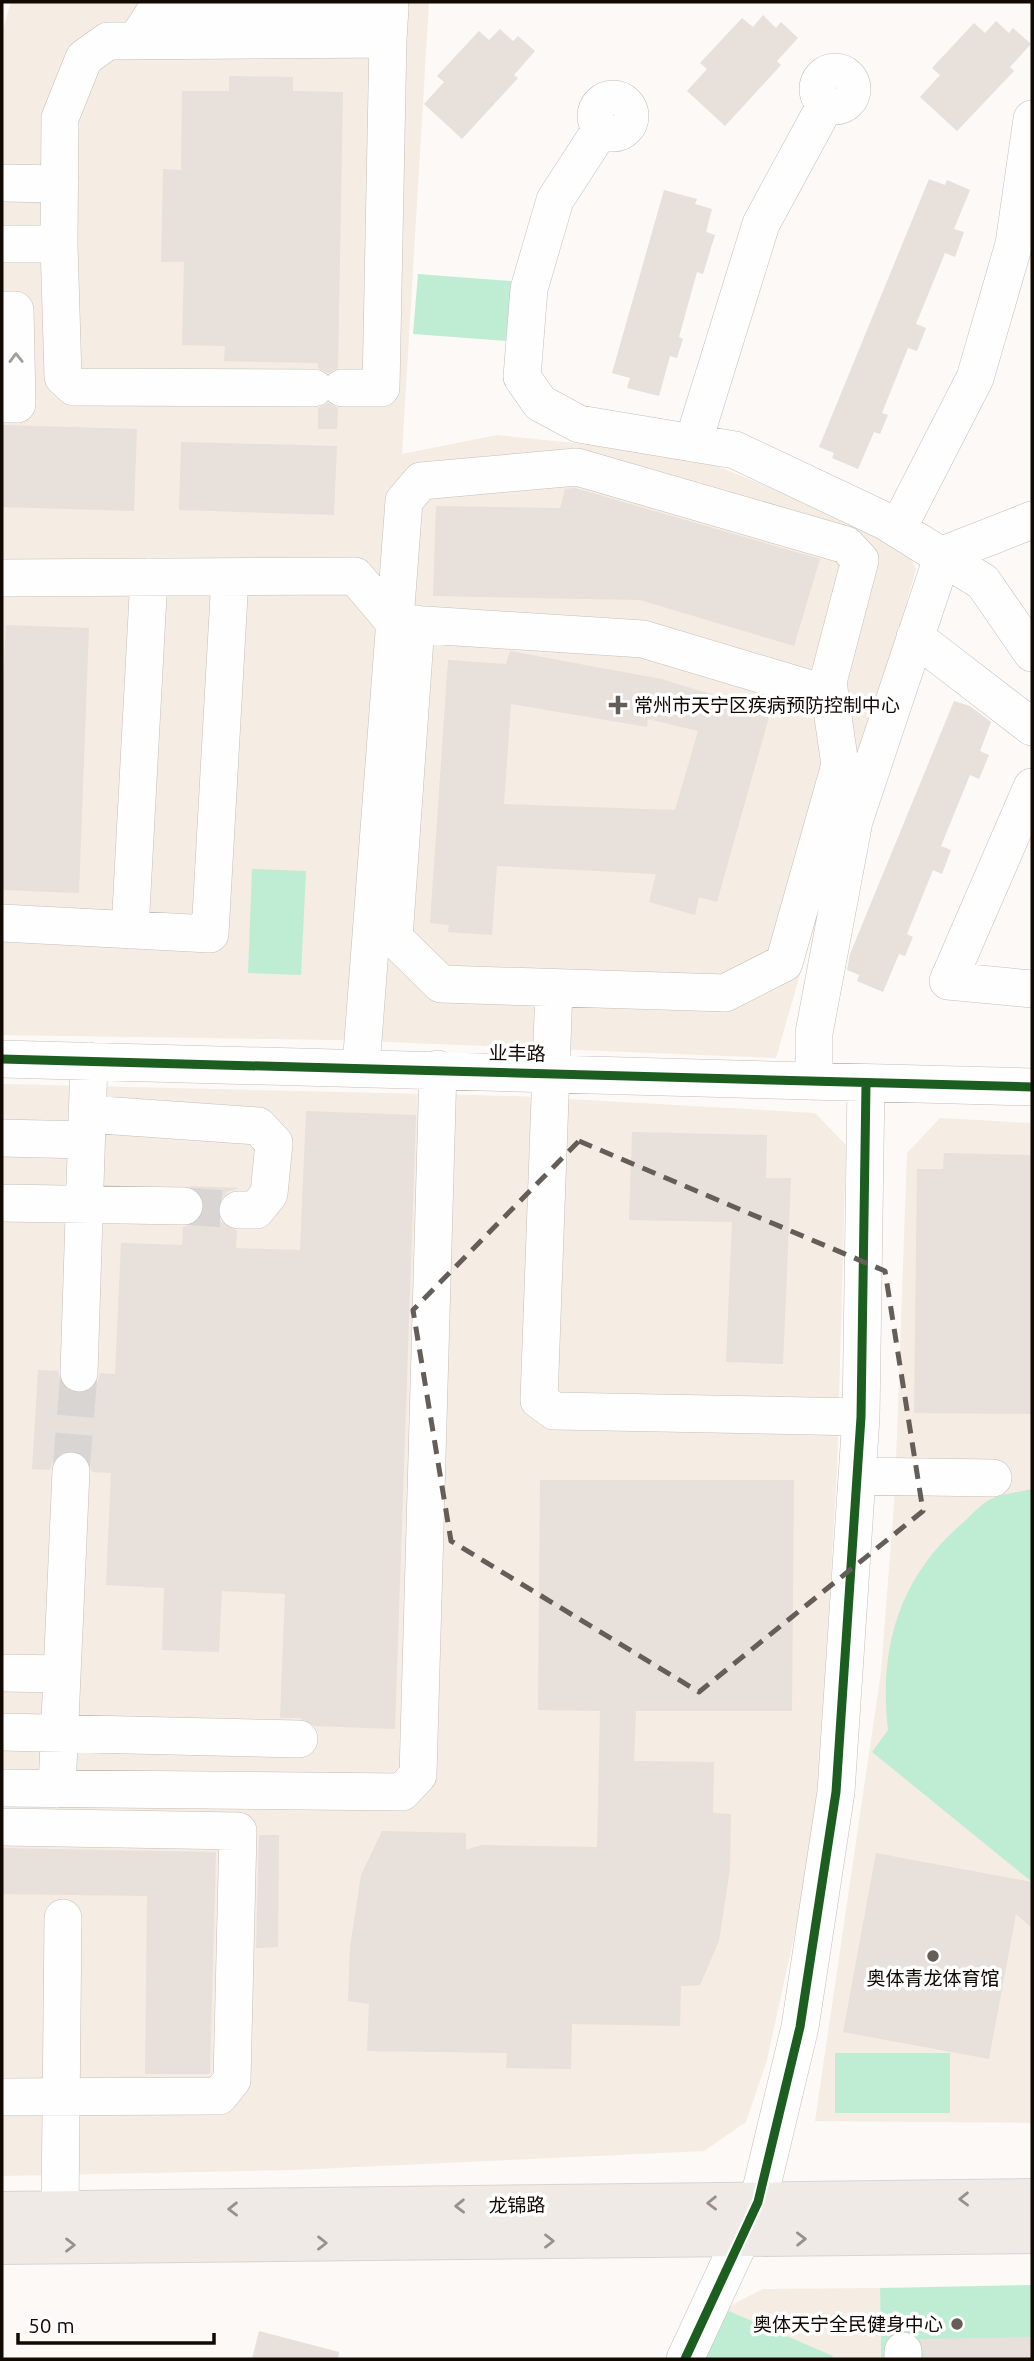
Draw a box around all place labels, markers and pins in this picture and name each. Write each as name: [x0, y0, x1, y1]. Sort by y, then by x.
place label: 常州市天宁区疾病预防控制中心: [634, 694, 900, 716]
marker: 常州市天宁区疾病预防控制中心: [608, 695, 628, 715]
marker: 奥体青龙体育馆: [925, 1948, 941, 1964]
place label: 奥体青龙体育馆: [866, 1967, 1000, 1989]
place label: 奥体天宁全民健身中心: [753, 2313, 943, 2335]
marker: 奥体天宁全民健身中心: [949, 2316, 965, 2332]

